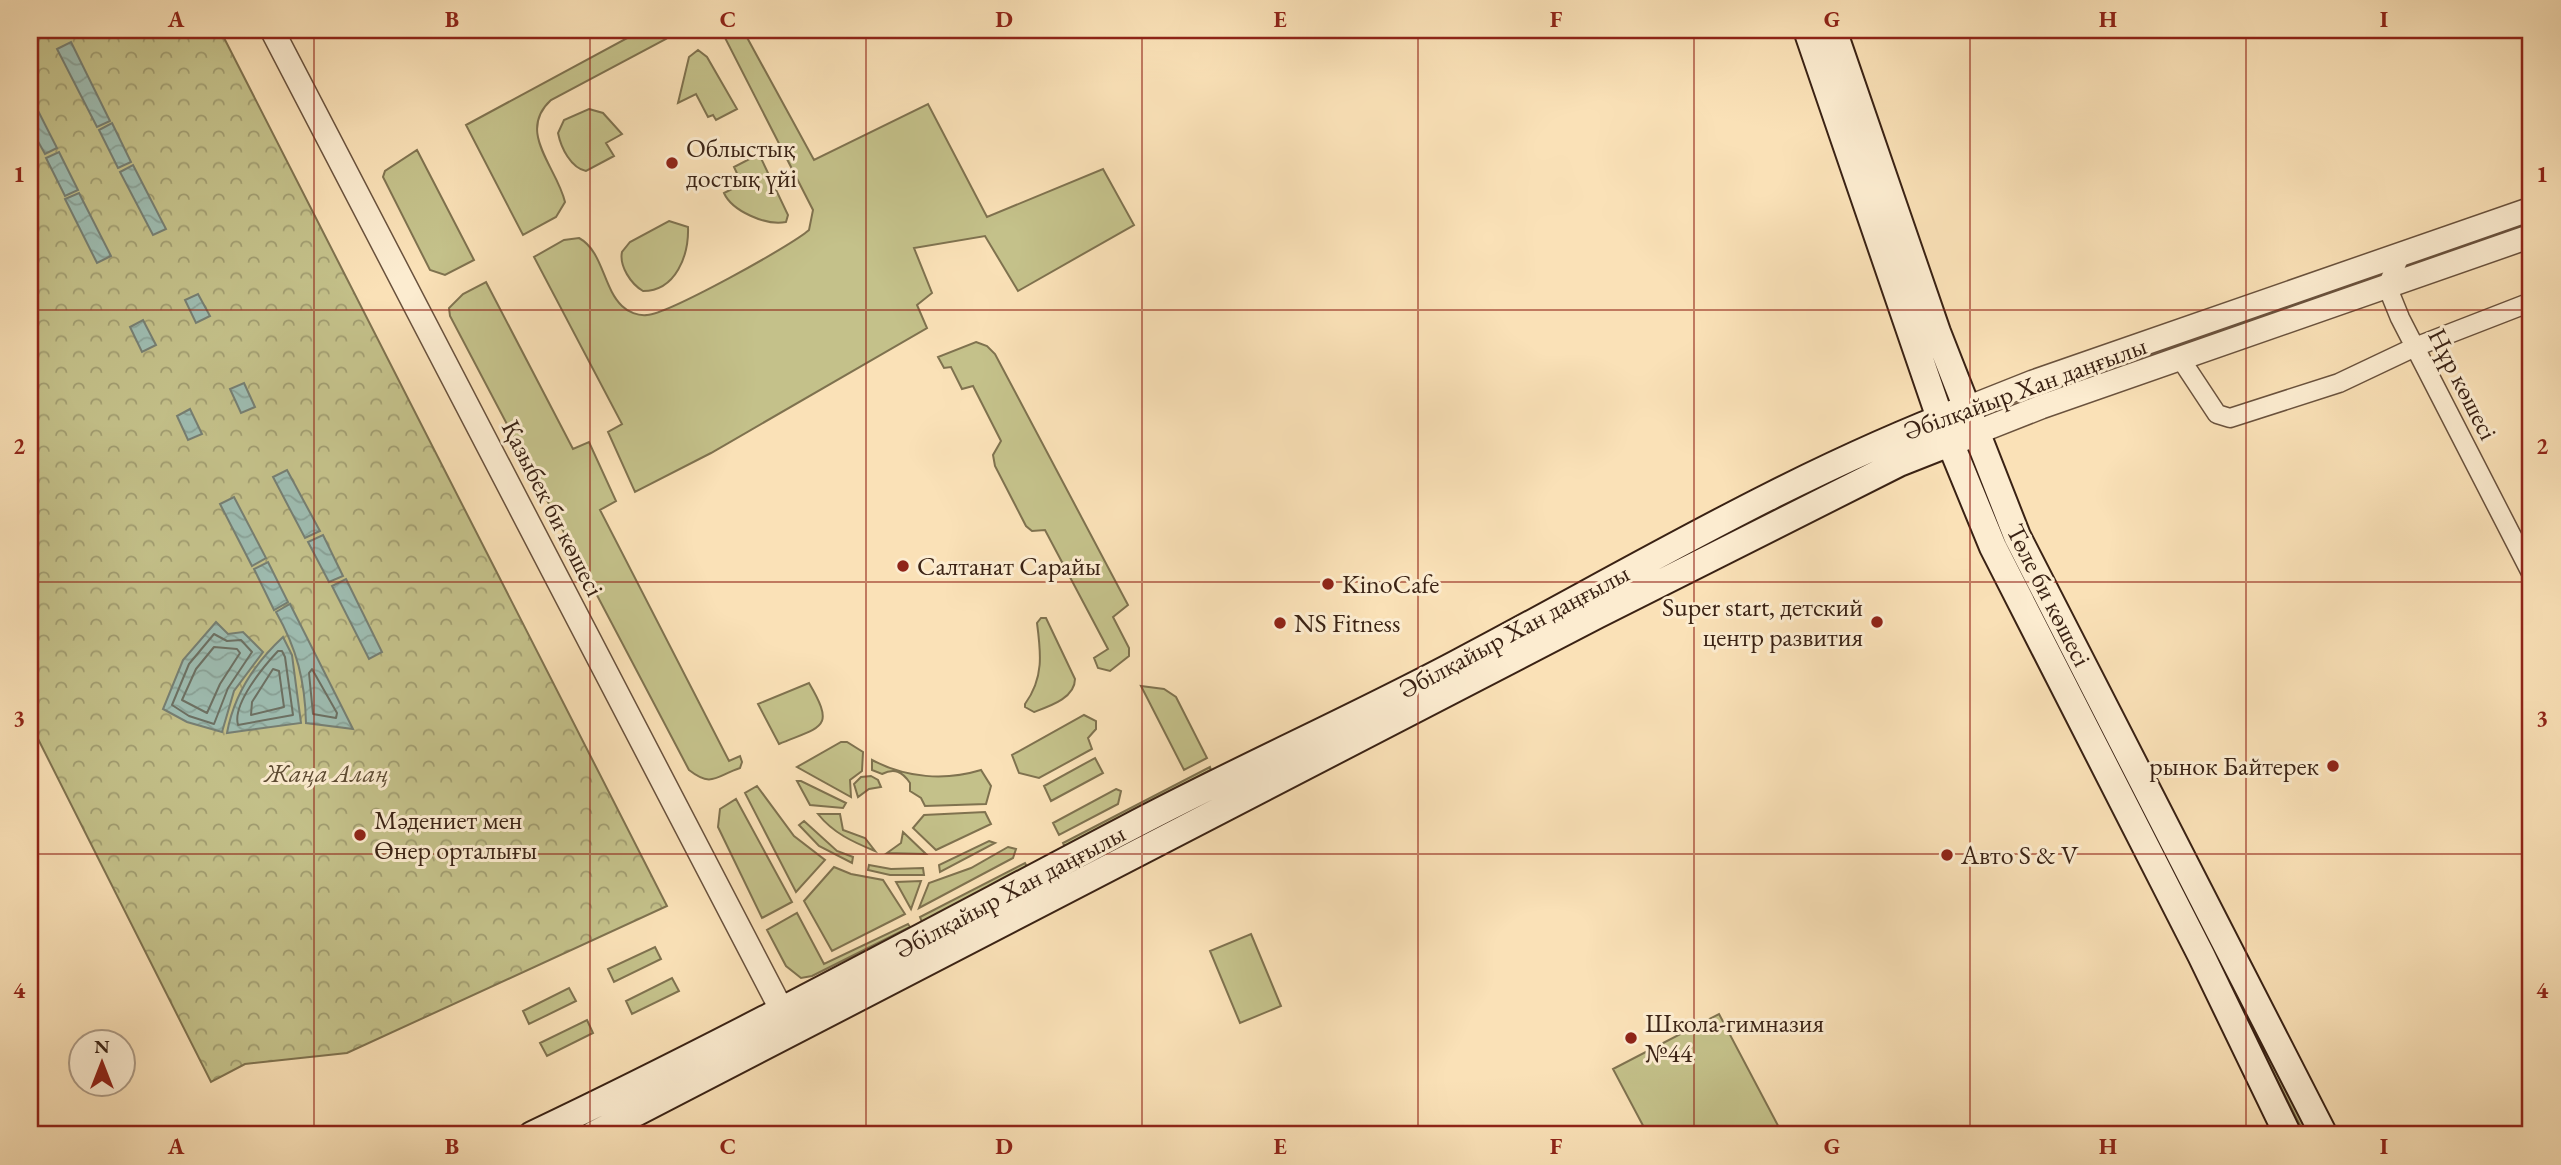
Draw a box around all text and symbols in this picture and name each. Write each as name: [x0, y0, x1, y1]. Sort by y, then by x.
text: A: [167, 4, 185, 34]
text: B: [445, 4, 459, 34]
text: C: [720, 4, 736, 34]
text: D: [995, 4, 1013, 34]
text: E: [1273, 4, 1287, 34]
text: F: [1550, 4, 1563, 34]
text: G: [1824, 4, 1840, 34]
text: H: [2099, 4, 2117, 34]
text: I: [2380, 4, 2388, 34]
place label: Облыстық достық үйі: [686, 131, 797, 195]
marker: Облыстық достық үйі: [664, 155, 680, 171]
text: 1: [13, 159, 25, 189]
text: 1: [2536, 159, 2548, 189]
street label: Нұр көшесі: [2420, 322, 2506, 446]
street label: Әбілқайыр Хан даңғылы: [1899, 328, 2151, 448]
street label: Қазыбек би көшесі: [494, 414, 612, 602]
text: 2: [13, 431, 25, 461]
text: 2: [2536, 431, 2548, 461]
street label: Төле би көшесі: [1999, 518, 2099, 672]
place label: Салтанат Сарайы: [917, 549, 1101, 583]
street label: Әбілқайыр Хан даңғылы: [1393, 556, 1635, 706]
marker: Салтанат Сарайы: [895, 558, 911, 574]
place label: KinoCafe: [1342, 567, 1439, 601]
marker: KinoCafe: [1320, 576, 1336, 592]
place label: Super start, детский центр развития: [1662, 590, 1863, 654]
place label: NS Fitness: [1294, 606, 1400, 640]
marker: Super start, детский центр развития: [1869, 614, 1885, 630]
marker: NS Fitness: [1272, 615, 1288, 631]
text: 3: [13, 703, 25, 733]
text: 3: [2536, 703, 2548, 733]
place label: рынок Байтерек: [2149, 749, 2320, 783]
park label: Жаңа Алаң: [263, 756, 389, 790]
marker: рынок Байтерек: [2325, 758, 2341, 774]
place label: Мәдениет мен Өнер орталығы: [374, 803, 537, 867]
street label: Әбілқайыр Хан даңғылы: [889, 816, 1131, 966]
marker: Мәдениет мен Өнер орталығы: [352, 827, 368, 843]
place label: Авто S & V: [1960, 838, 2079, 872]
marker: Авто S & V: [1939, 847, 1955, 863]
text: 4: [13, 975, 26, 1005]
text: 4: [2536, 975, 2549, 1005]
place label: Школа-гимназия №44: [1645, 1006, 1824, 1070]
north arrow: [66, 1028, 136, 1098]
marker: Школа-гимназия №44: [1623, 1030, 1639, 1046]
text: N: [94, 1034, 110, 1059]
text: A: [167, 1131, 185, 1161]
text: B: [445, 1131, 459, 1161]
text: C: [720, 1131, 736, 1161]
text: D: [995, 1131, 1013, 1161]
text: E: [1273, 1131, 1287, 1161]
text: F: [1550, 1131, 1563, 1161]
text: G: [1824, 1131, 1840, 1161]
text: H: [2099, 1131, 2117, 1161]
text: I: [2380, 1131, 2388, 1161]

